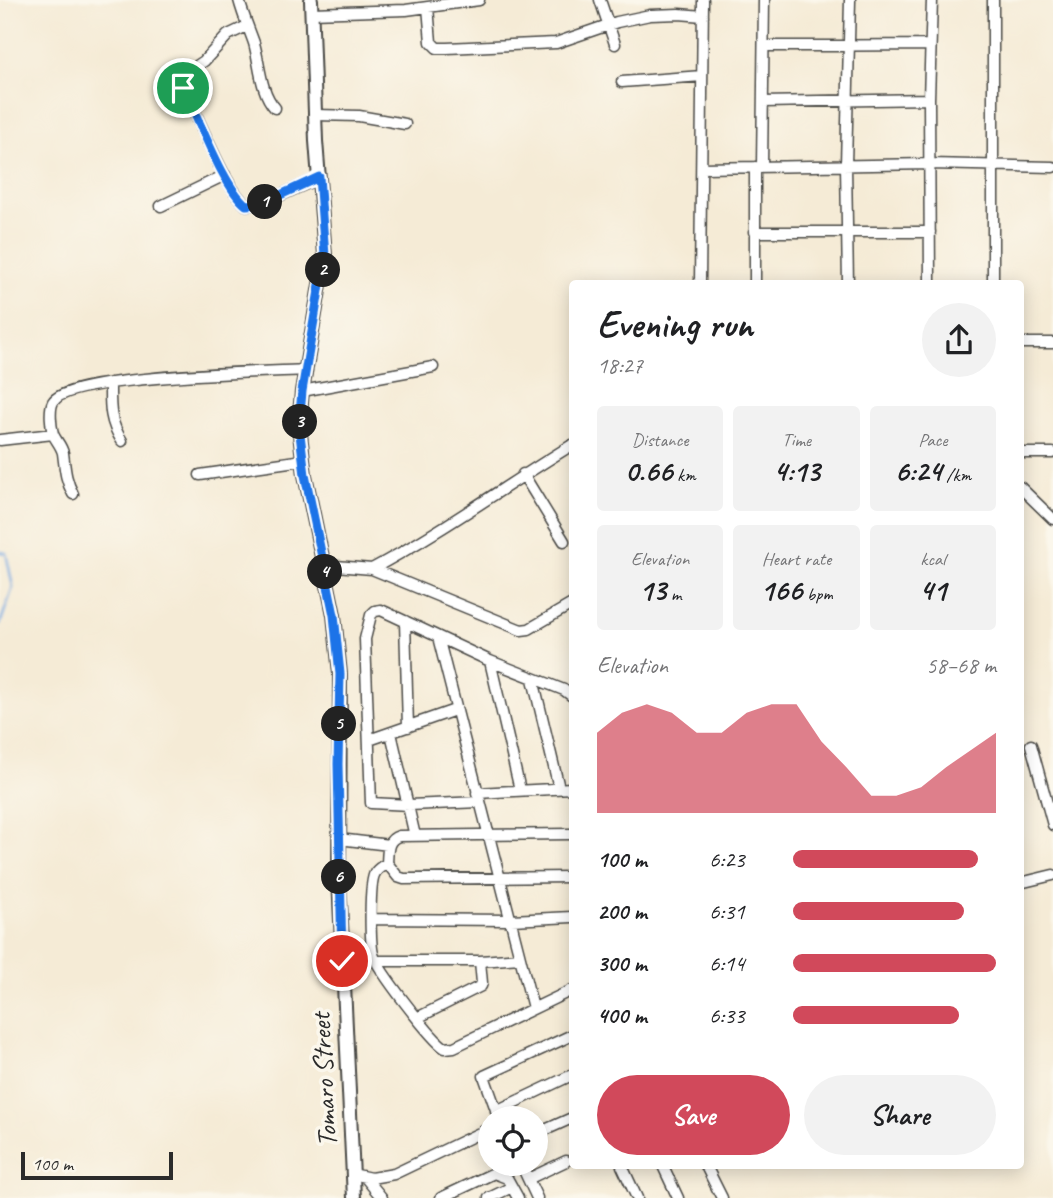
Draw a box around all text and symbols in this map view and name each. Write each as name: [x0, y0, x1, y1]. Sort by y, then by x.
pin: [153, 58, 213, 118]
icon: arrive: [164, 69, 202, 107]
pin: 1: [247, 184, 282, 220]
text: 1: [260, 189, 269, 213]
pin: 2: [306, 252, 340, 288]
text: 2: [318, 257, 327, 281]
text: Evening run: [597, 301, 753, 348]
button: share: [922, 303, 996, 377]
text: 18:27: [597, 351, 643, 380]
pin: 3: [282, 404, 318, 440]
text: 3: [295, 409, 304, 433]
text: Distance: [632, 428, 689, 452]
text: Time: [782, 428, 811, 452]
text: Pace: [918, 428, 947, 452]
text: 0.66: [625, 452, 672, 490]
text: 4:13: [773, 452, 820, 490]
text: 6:24: [895, 452, 942, 490]
text: km: [672, 463, 696, 487]
text: /km: [942, 463, 971, 487]
text: Elevation: [631, 547, 689, 571]
text: Heart rate: [762, 547, 831, 571]
text: kcal: [920, 547, 945, 571]
pin: 4: [308, 554, 342, 590]
text: 4: [320, 559, 329, 583]
text: 13: [639, 571, 666, 609]
text: 166: [760, 571, 802, 609]
text: 41: [919, 571, 946, 609]
text: m: [666, 582, 681, 606]
text: bpm: [802, 582, 833, 606]
text: Elevation: [597, 651, 668, 680]
text: 58–68 m: [926, 651, 996, 680]
pin: 5: [322, 706, 356, 742]
text: 5: [334, 711, 343, 735]
text: 100 m: [597, 845, 647, 874]
text: 6:23: [709, 845, 745, 874]
pin: 6: [322, 860, 356, 894]
text: 6: [334, 864, 343, 888]
text: 200 m: [597, 897, 647, 926]
text: 6:31: [709, 897, 745, 926]
pin: [312, 931, 372, 991]
icon: check: [323, 942, 361, 980]
text: 300 m: [597, 949, 647, 978]
text: 6:14: [709, 949, 745, 978]
text: 400 m: [597, 1001, 647, 1030]
text: 6:33: [709, 1001, 745, 1030]
street label: Tomaro Street: [302, 1009, 344, 1148]
button: Save: [597, 1075, 790, 1155]
button: Share: [804, 1075, 996, 1155]
map controls: [478, 1106, 548, 1176]
button: locate: [478, 1106, 548, 1176]
scale bar: [21, 1149, 173, 1181]
text: 100 m: [32, 1152, 73, 1176]

